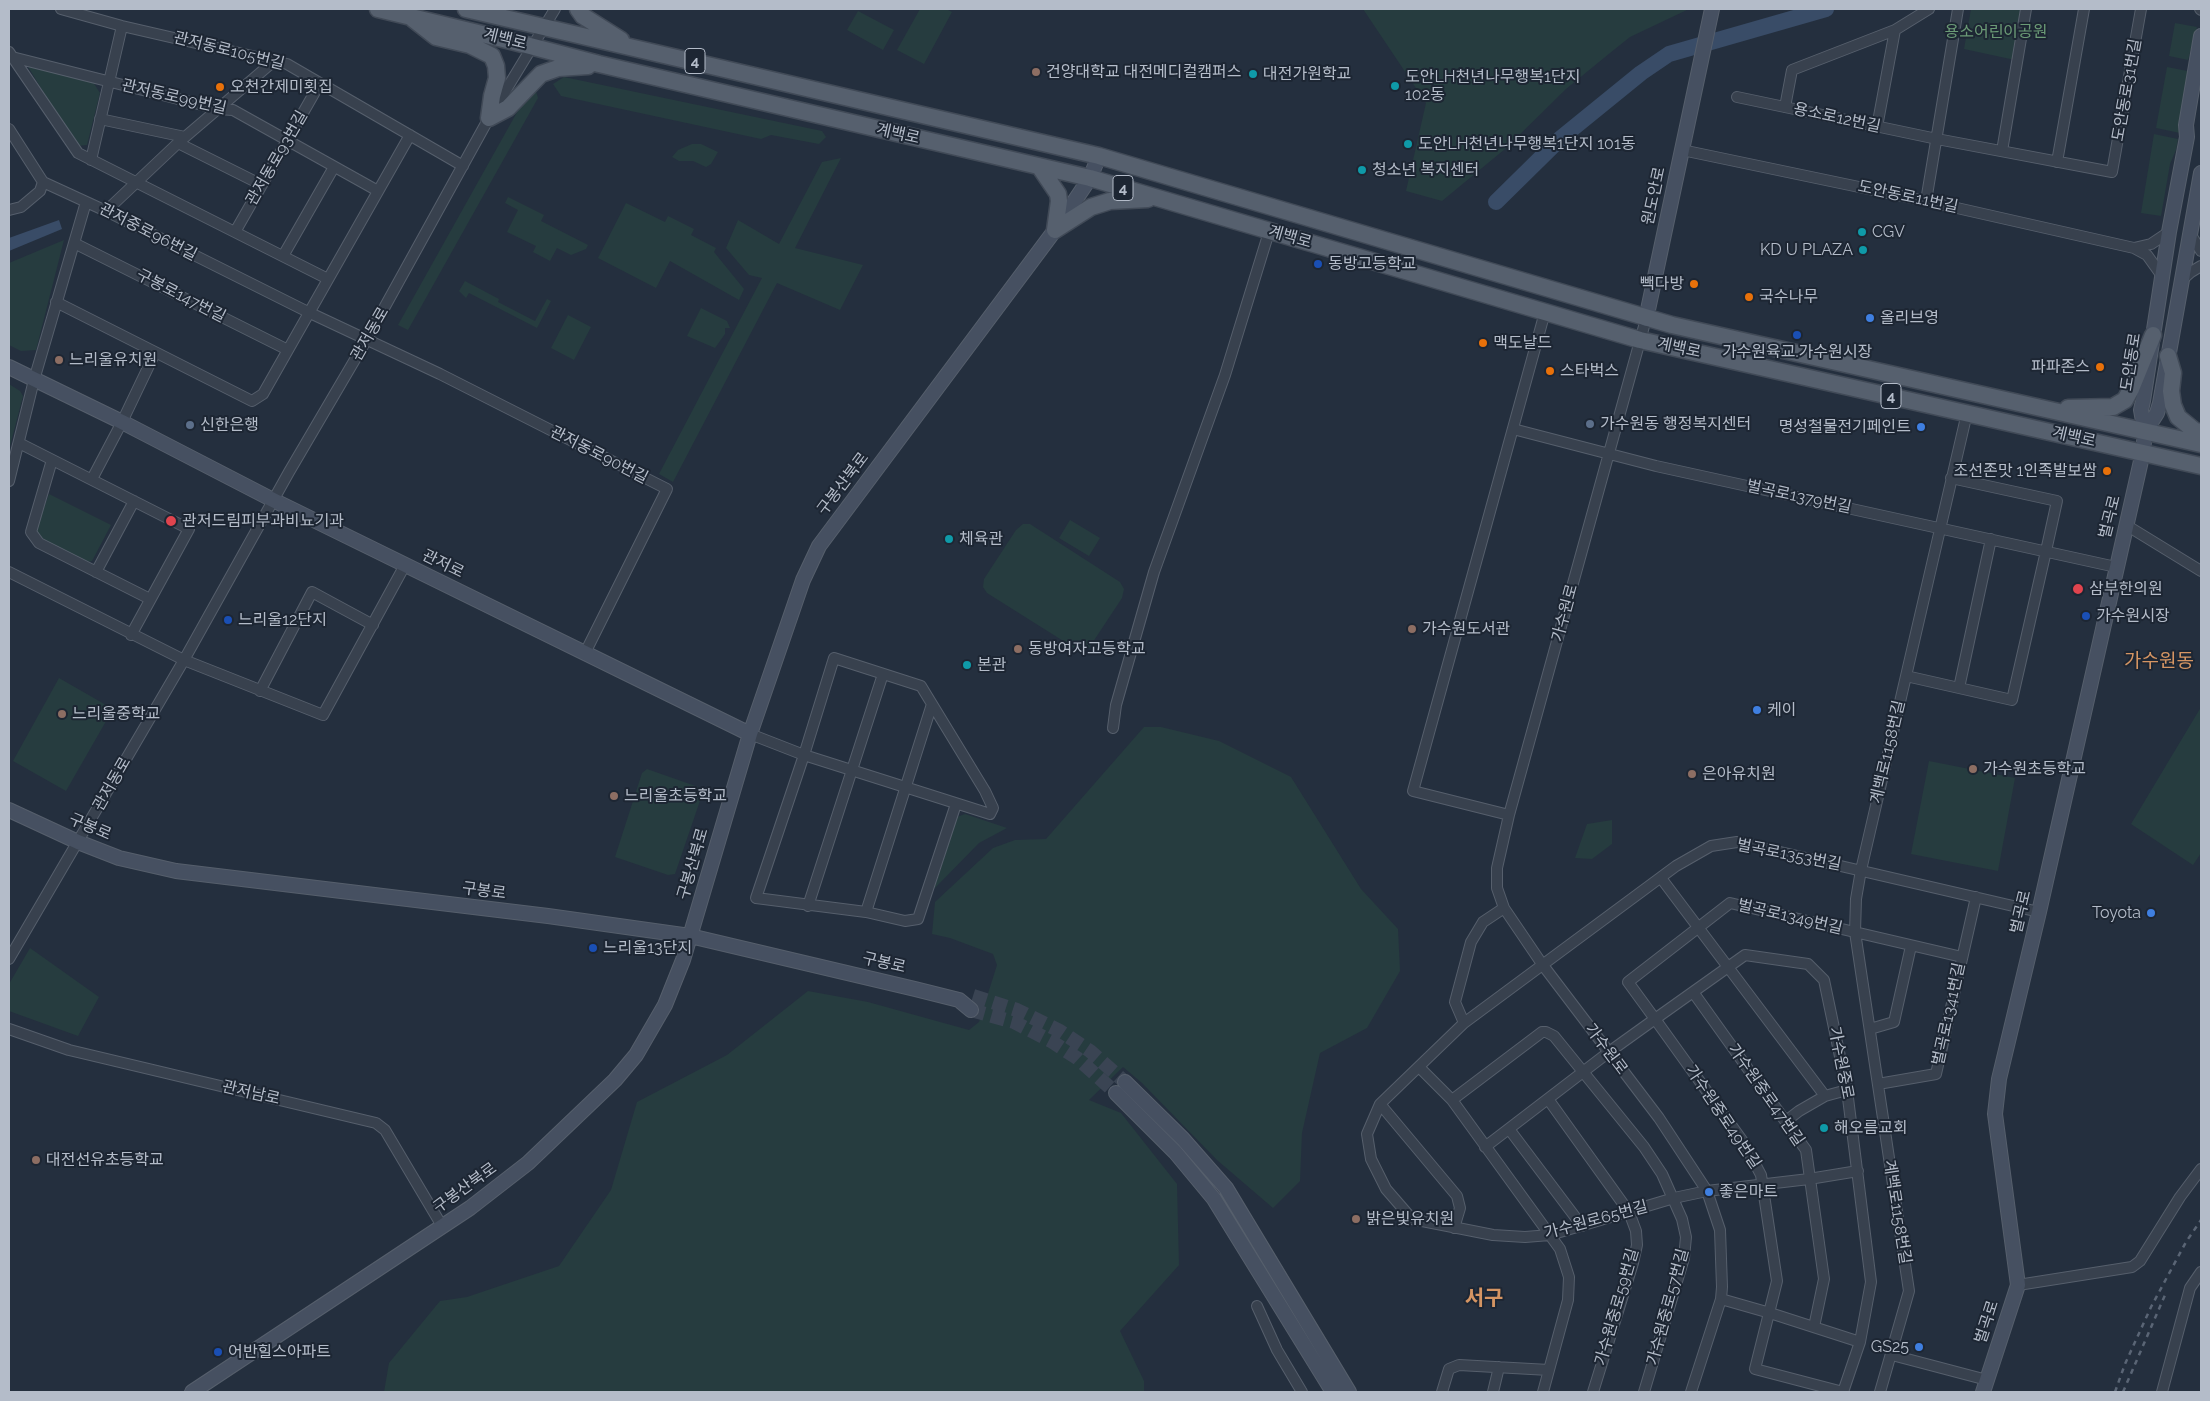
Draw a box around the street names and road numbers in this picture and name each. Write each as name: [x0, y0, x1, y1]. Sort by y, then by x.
street label: 계백로: [481, 24, 529, 54]
street label: 관저동로105번길: [172, 28, 286, 74]
street label: 도안동로31번길: [2109, 37, 2145, 143]
road number: 4: [685, 48, 705, 74]
street label: 관저동로99번길: [120, 76, 228, 118]
street label: 용소로12번길: [1792, 99, 1882, 137]
street label: 관저동로93번길: [242, 107, 312, 209]
street label: 계백로: [874, 120, 922, 148]
street label: 원도안로: [1638, 165, 1670, 227]
road number: 4: [1113, 176, 1133, 200]
street label: 도안동로11번길: [1856, 177, 1960, 217]
street label: 관저중로96번길: [96, 199, 200, 265]
street label: 계백로: [1266, 222, 1314, 252]
street label: 구봉로147번길: [133, 265, 229, 327]
street label: 관저동로: [347, 304, 393, 364]
street label: 도안동로: [2117, 331, 2145, 393]
street label: 계백로: [1655, 334, 1703, 362]
road number: 4: [1881, 384, 1901, 408]
street label: 관저동로90번길: [547, 422, 651, 488]
street label: 계백로: [2050, 423, 2098, 451]
street label: 구봉산북로: [813, 449, 873, 519]
street label: 벌곡로1379번길: [1745, 477, 1853, 517]
street label: 벌곡로: [2095, 493, 2125, 541]
street label: 관저로: [419, 546, 467, 582]
street label: 가수원로: [1548, 582, 1582, 644]
street label: 계백로1158번길: [1867, 698, 1909, 806]
street label: 관저동로: [89, 754, 135, 814]
street label: 구봉로: [66, 810, 114, 844]
street label: 구봉산북로: [674, 826, 712, 902]
street label: 벌곡로1353번길: [1735, 835, 1843, 875]
street label: 구봉로: [461, 879, 507, 903]
street label: 벌곡로: [2007, 888, 2035, 936]
street label: 벌곡로1349번길: [1736, 896, 1844, 938]
street label: 구봉로: [860, 949, 908, 977]
street label: 벌곡로1341번길: [1929, 961, 1969, 1067]
street label: 가수원로: [1581, 1020, 1631, 1078]
street label: 가수원중로: [1825, 1025, 1857, 1101]
street label: 가수원중로47번길: [1724, 1040, 1808, 1150]
street label: 가수원중로49번길: [1681, 1061, 1765, 1173]
street label: 관저남로: [220, 1077, 282, 1109]
street label: 계백로1158번길: [1879, 1158, 1915, 1266]
street label: 구봉산북로: [430, 1159, 500, 1217]
street label: 가수원로65번길: [1542, 1197, 1650, 1243]
street label: 가수원중로59번길: [1591, 1246, 1643, 1368]
street label: 가수원중로57번길: [1643, 1246, 1693, 1368]
street label: 벌곡로: [1971, 1298, 2003, 1346]

